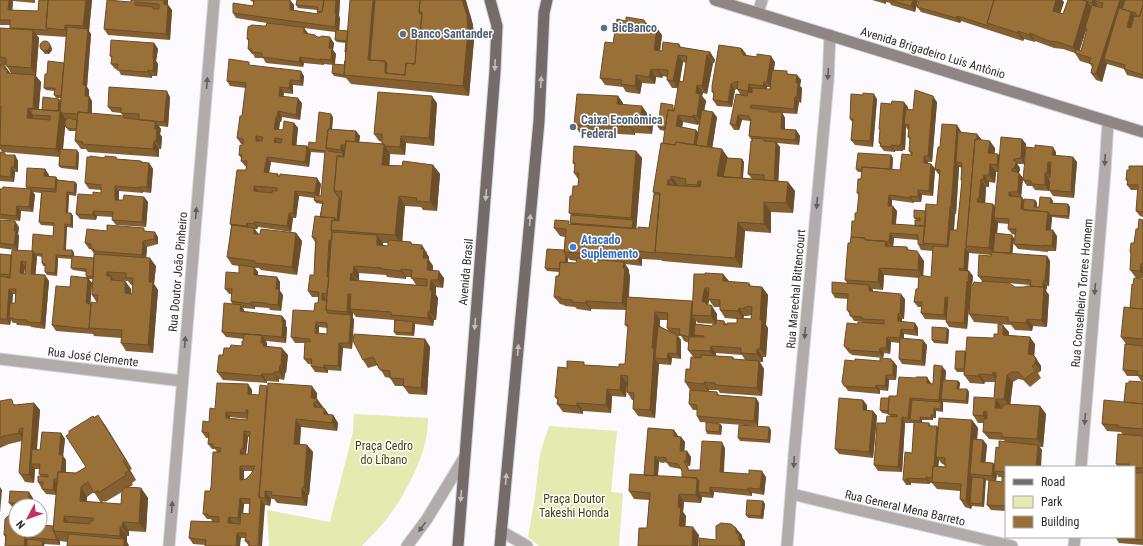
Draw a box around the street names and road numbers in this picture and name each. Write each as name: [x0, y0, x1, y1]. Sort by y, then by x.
street label: Avenida Brigadeiro Luís Antônio: [859, 24, 1007, 82]
street label: Rua Doutor João Pinheiro: [166, 211, 190, 333]
street label: Rua Conselheiro Torres Homem: [1069, 218, 1095, 368]
street label: Rua Marechal Bittencourt: [784, 228, 808, 349]
street label: Avenida Brasil: [456, 238, 476, 306]
street label: Rua José Clemente: [47, 344, 139, 370]
street label: Rua General Mena Barreto: [843, 487, 967, 529]

